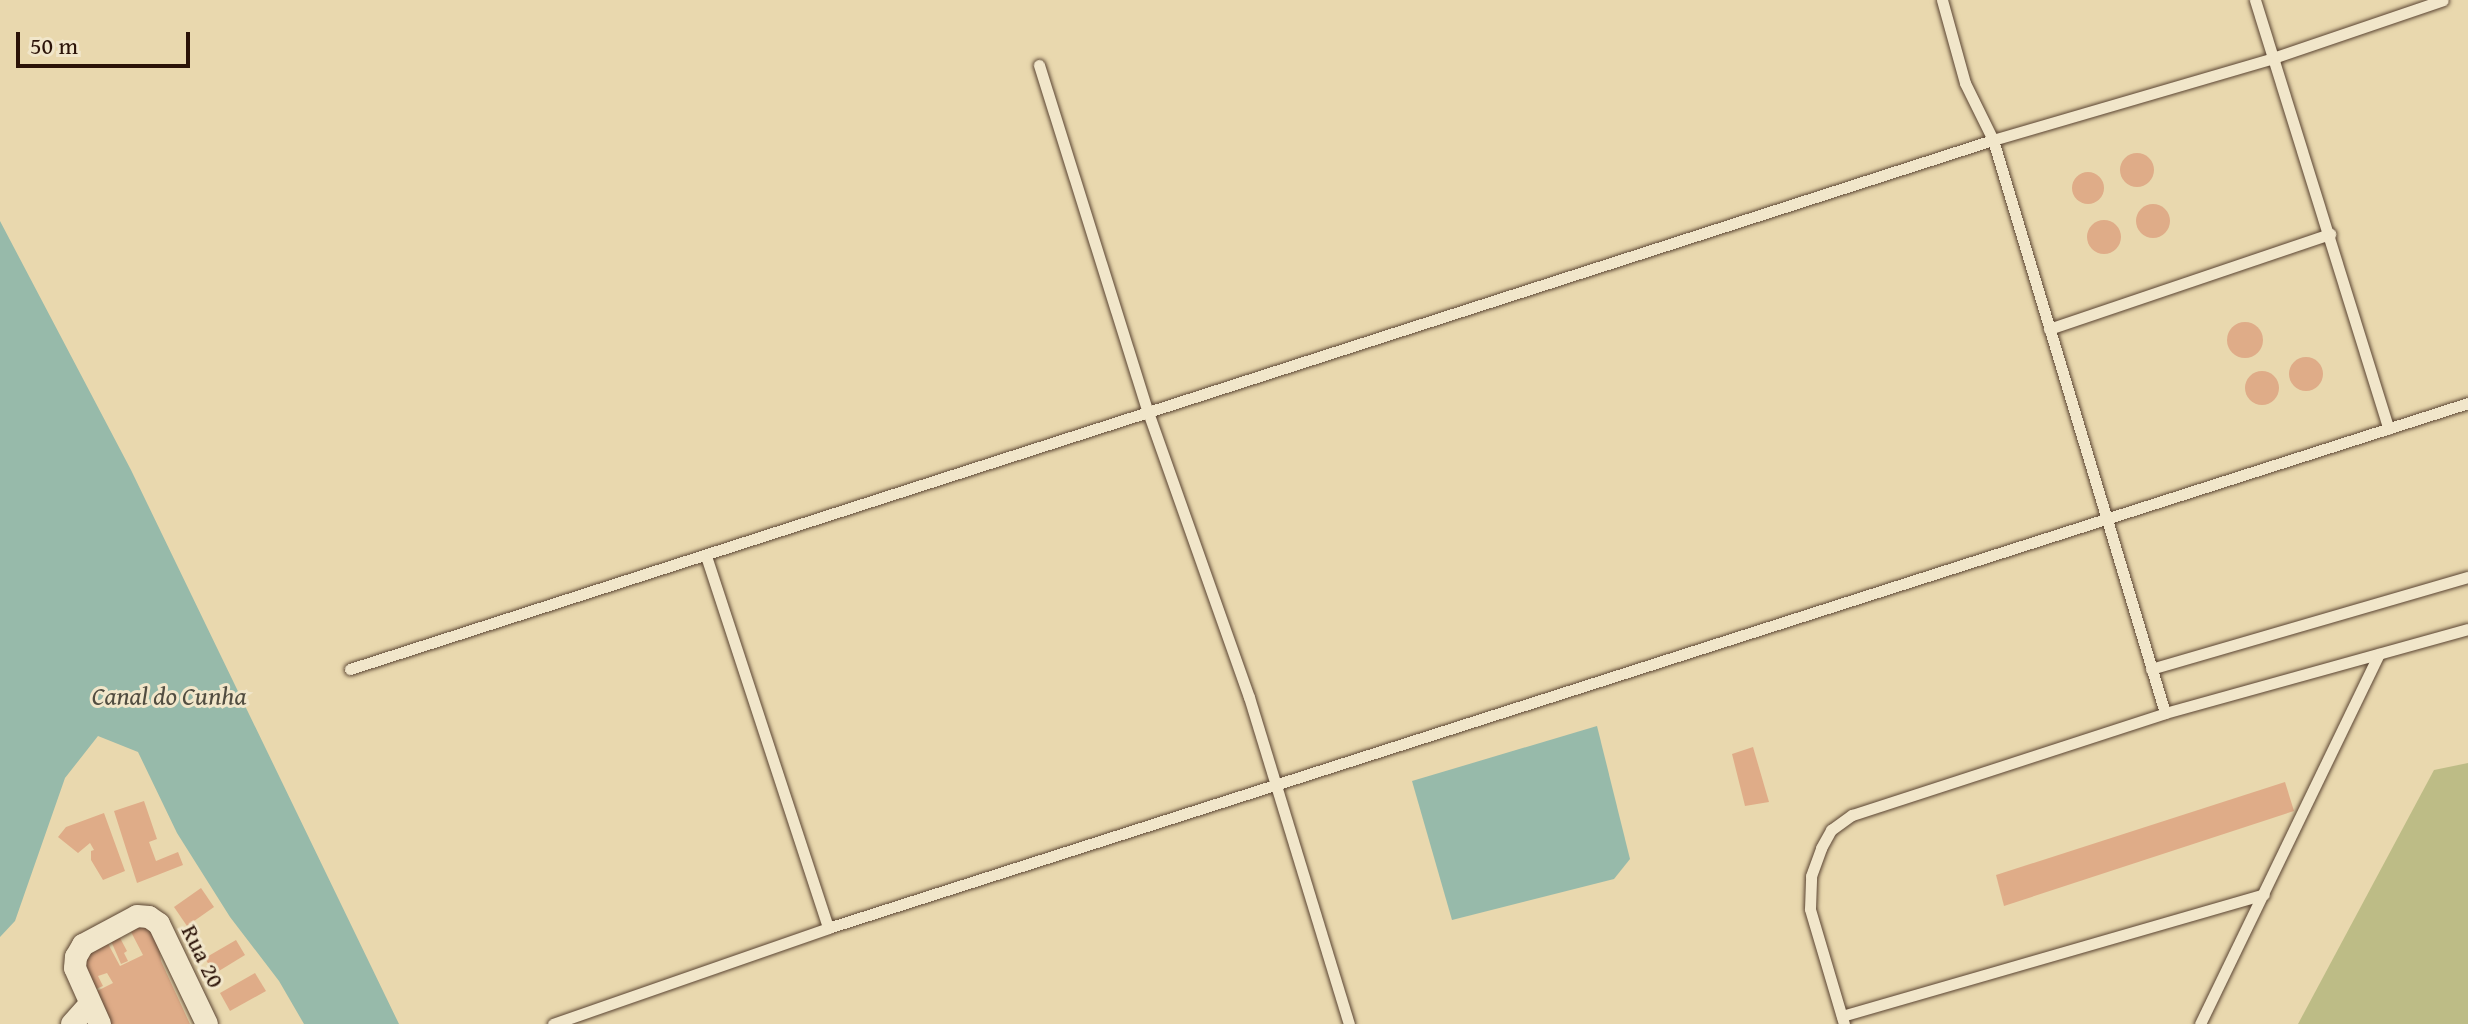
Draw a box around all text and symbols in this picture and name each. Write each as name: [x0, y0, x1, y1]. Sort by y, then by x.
scale bar: [20, 16, 194, 66]
text: 50 m: [30, 28, 78, 63]
water label: Canal do Cunha: [92, 680, 246, 712]
street label: Rua 20: [175, 920, 231, 992]

